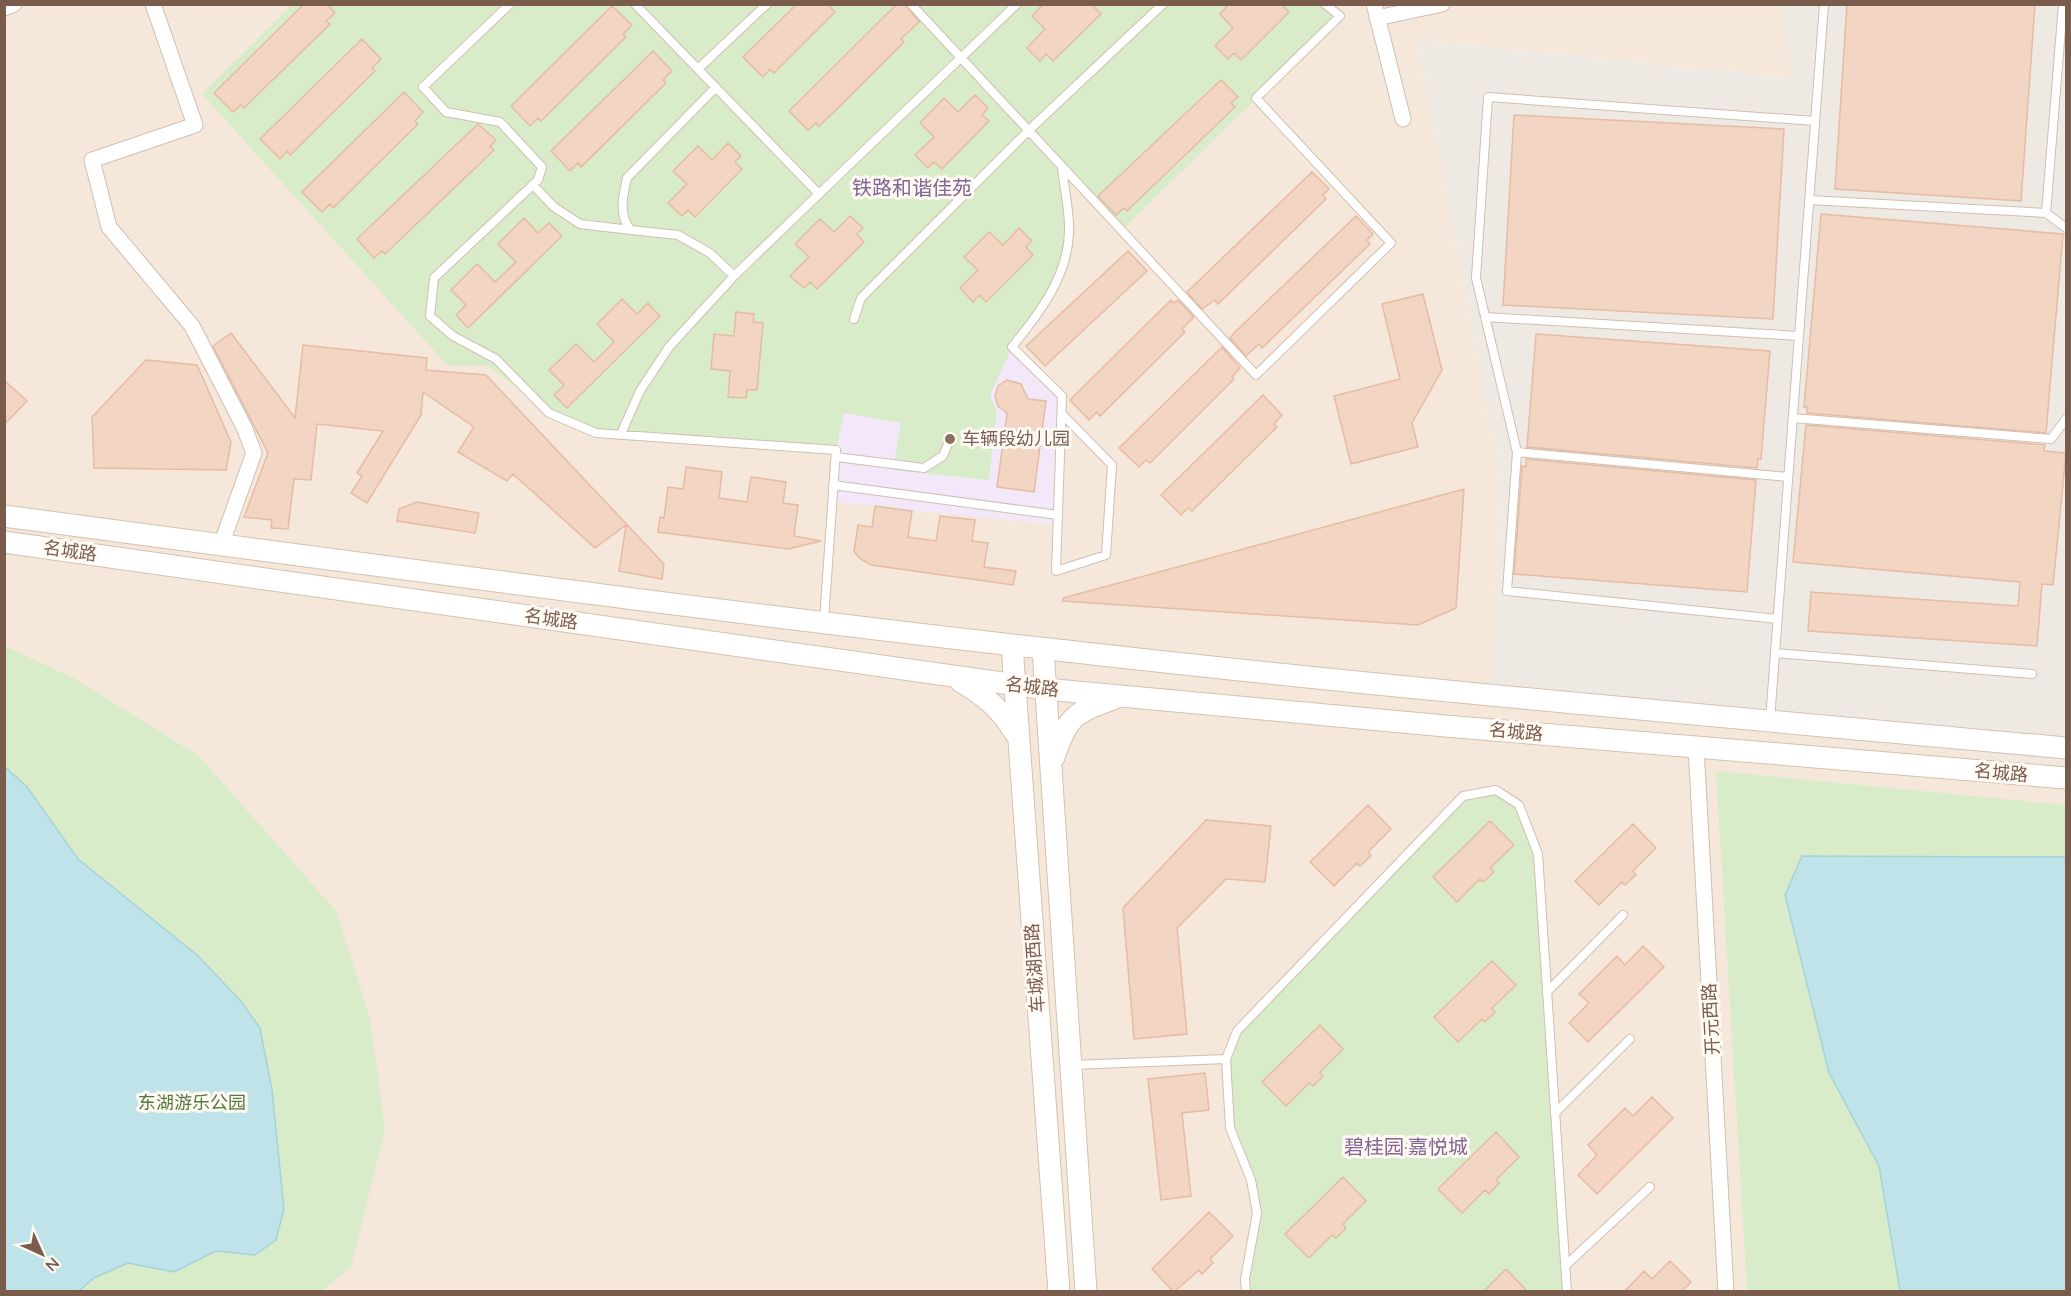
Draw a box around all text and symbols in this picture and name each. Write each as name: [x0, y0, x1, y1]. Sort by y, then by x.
district label: 铁路和谐佳苑: [852, 175, 972, 200]
place label: 车辆段幼儿园: [962, 427, 1070, 450]
marker: 车辆段幼儿园: [943, 432, 957, 446]
street label: 名城路: [42, 535, 98, 566]
street label: 名城路: [523, 603, 579, 634]
street label: 名城路: [1004, 672, 1060, 701]
street label: 名城路: [1488, 718, 1544, 745]
street label: 名城路: [1973, 759, 2029, 786]
street label: 车城湖西路: [1020, 922, 1049, 1014]
street label: 开元西路: [1697, 982, 1724, 1056]
park label: 东湖游乐公园: [138, 1091, 246, 1114]
district label: 碧桂园·嘉悦城: [1344, 1134, 1468, 1159]
north arrow: [12, 1224, 72, 1284]
text: N: [41, 1253, 64, 1276]

